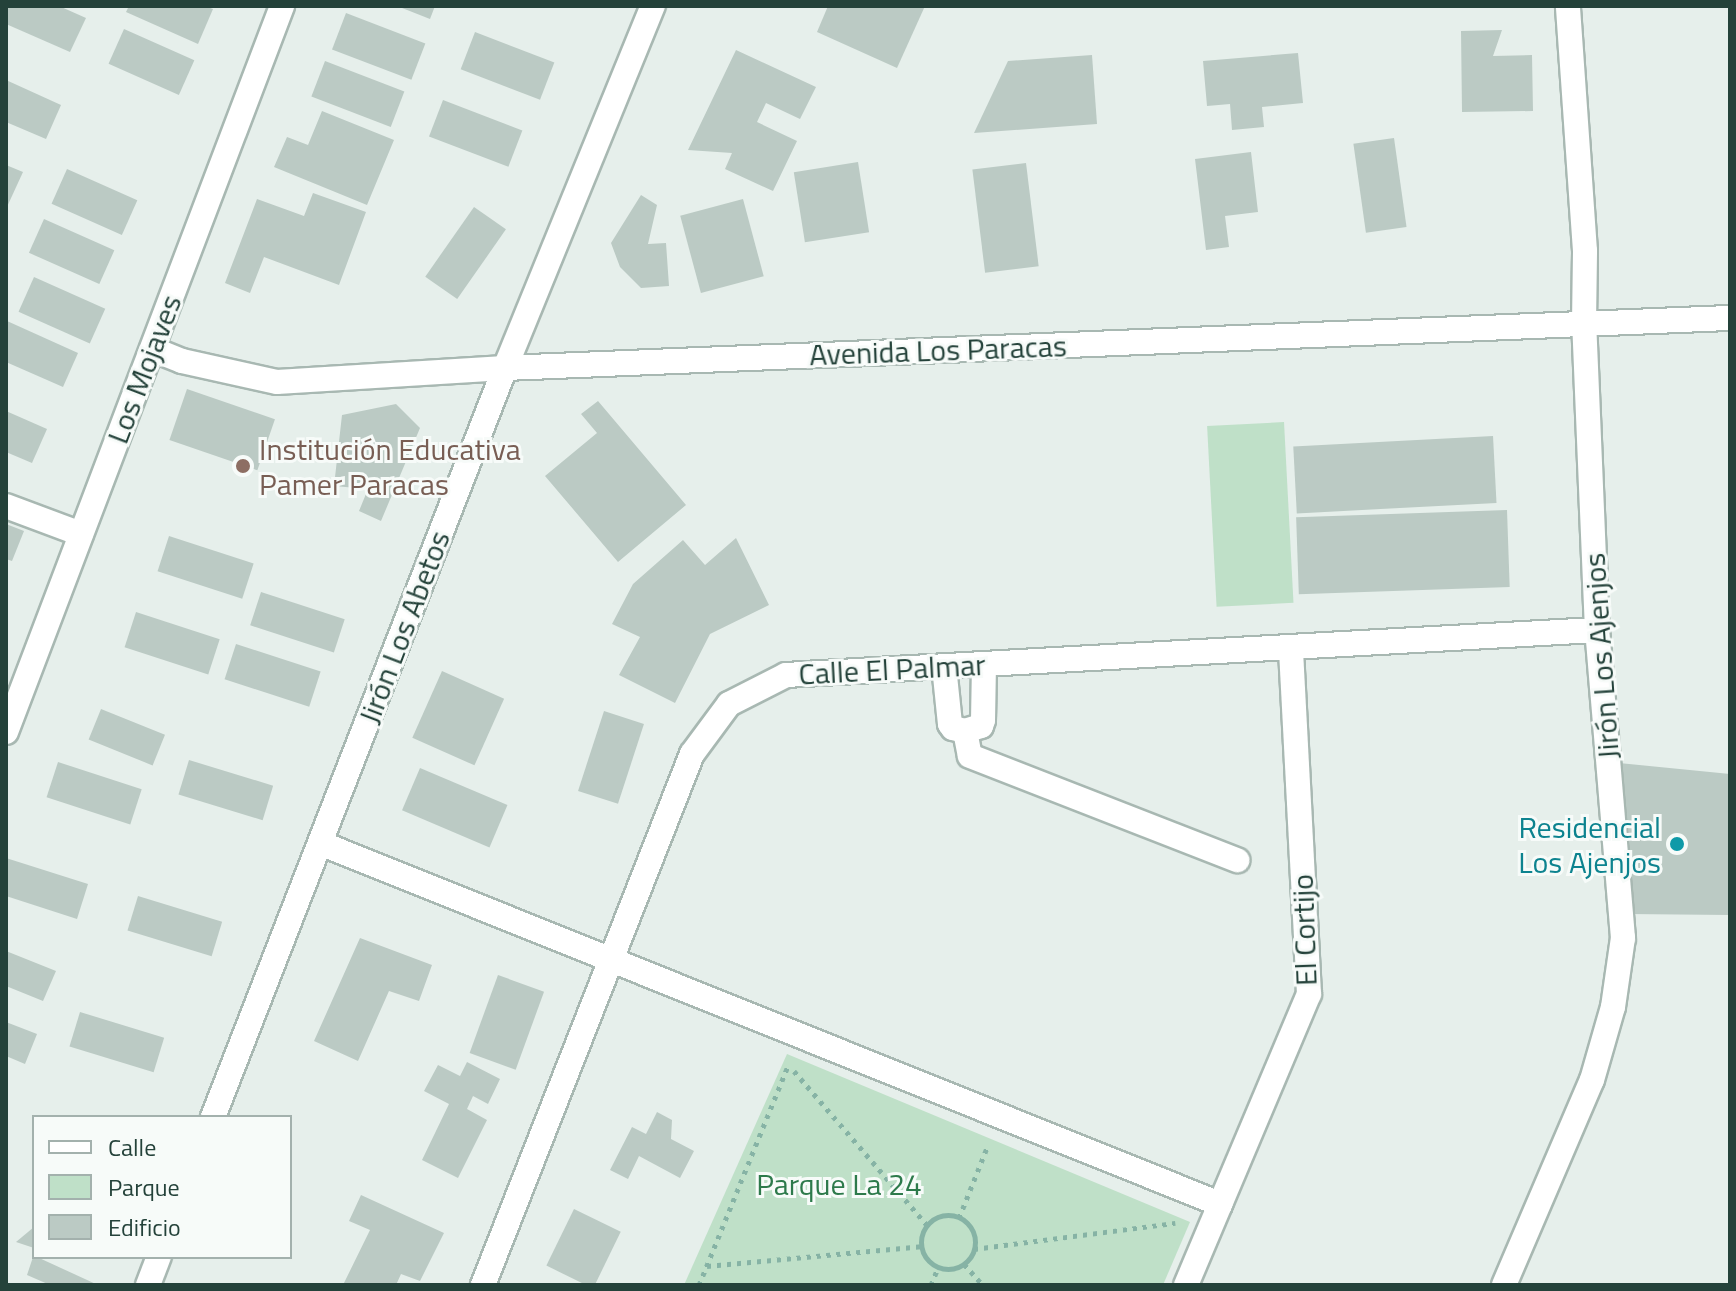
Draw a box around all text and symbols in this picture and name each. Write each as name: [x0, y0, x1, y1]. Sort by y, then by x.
street label: Los Mojaves: [99, 290, 189, 448]
street label: Avenida Los Paracas: [809, 328, 1067, 372]
place label: Institución Educativa Pamer Paracas: [259, 431, 521, 502]
marker: Institución Educativa Pamer Paracas: [234, 457, 252, 475]
street label: Jirón Los Abetos: [351, 526, 457, 728]
street label: Jirón Los Ajenjos: [1576, 552, 1626, 760]
street label: Calle El Palmar: [798, 646, 986, 692]
place label: Residencial Los Ajenjos: [1518, 809, 1661, 880]
marker: Residencial Los Ajenjos: [1668, 835, 1686, 853]
street label: El Cortijo: [1284, 873, 1324, 987]
legend: [32, 1115, 292, 1259]
text: Calle: [108, 1129, 156, 1165]
park label: Parque La 24: [756, 1166, 922, 1202]
text: Parque: [108, 1169, 180, 1205]
text: Edificio: [108, 1209, 181, 1245]

